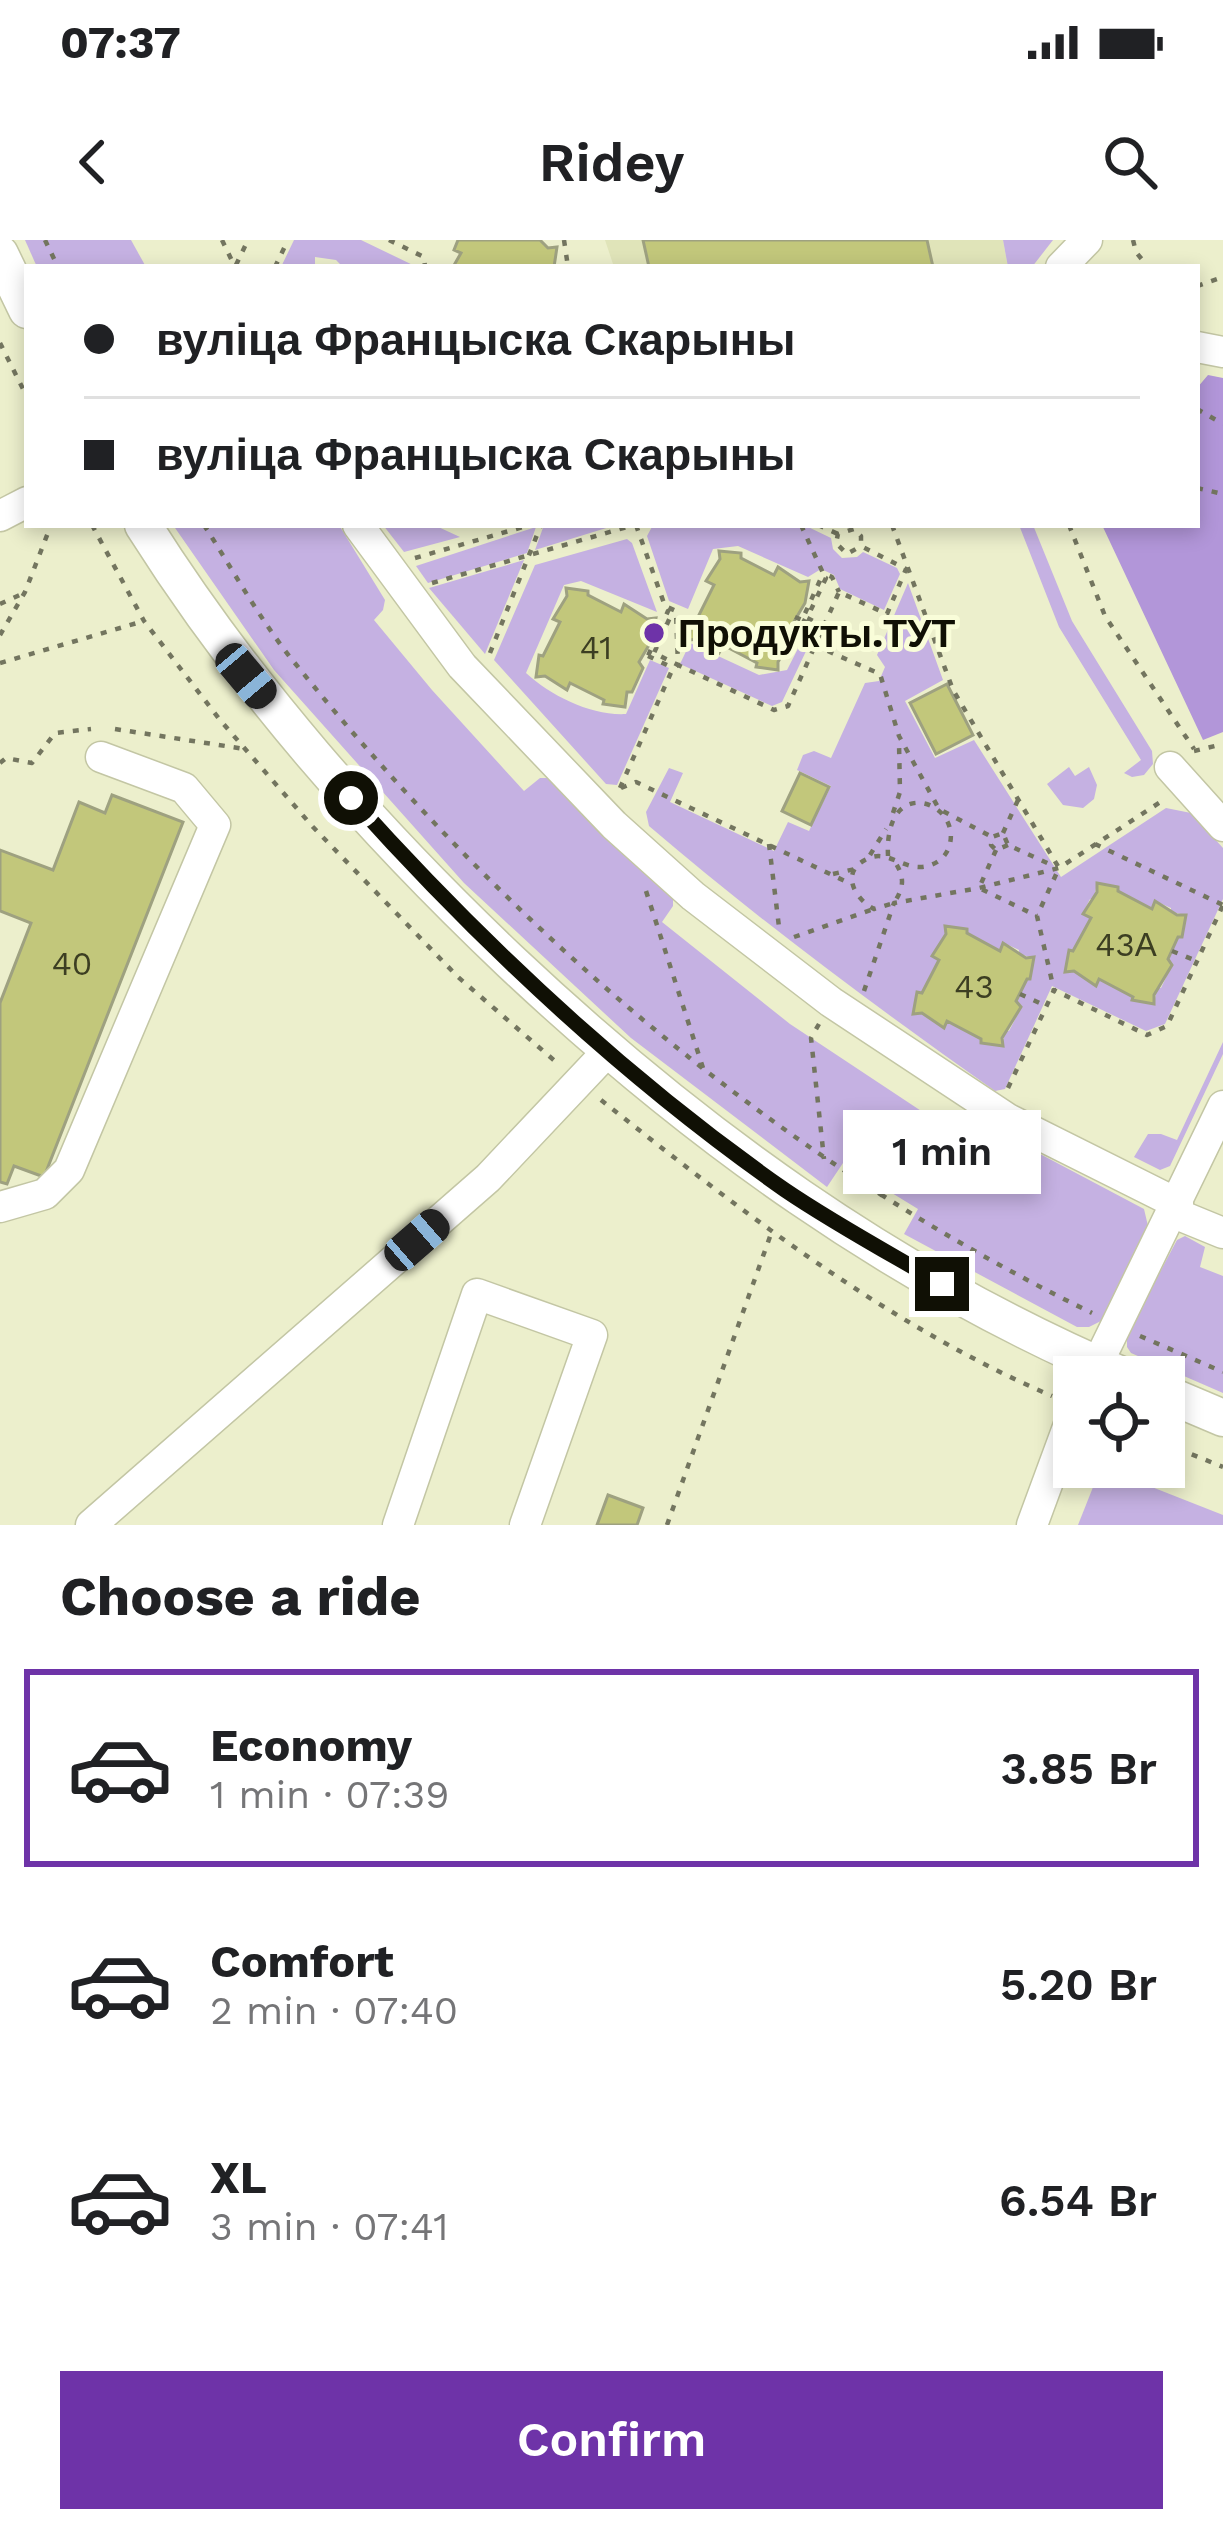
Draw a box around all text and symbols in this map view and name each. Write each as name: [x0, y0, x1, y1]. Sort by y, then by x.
text: 07:37: [60, 16, 181, 69]
icon: back: [60, 129, 126, 195]
icon: search: [1097, 129, 1163, 195]
text: Ridey: [539, 131, 684, 194]
text: вуліца Францыска Скарыны: [156, 313, 795, 366]
text: вуліца Францыска Скарыны: [156, 428, 795, 481]
place label: Продукты.ТУТ: [678, 611, 955, 656]
marker: Продукты.ТУТ: [641, 620, 667, 646]
house number: 41: [580, 628, 612, 667]
car: [209, 637, 283, 715]
route start: [324, 771, 378, 825]
house number: 43А: [1095, 925, 1157, 964]
house number: 40: [52, 944, 92, 983]
house number: 43: [954, 967, 994, 1006]
callout: 1 min: [843, 1110, 1041, 1194]
text: 1 min: [892, 1129, 992, 1174]
car: [378, 1203, 456, 1277]
route end: [915, 1257, 969, 1311]
map controls: [1053, 1356, 1185, 1488]
button: locate: [1053, 1356, 1185, 1488]
text: Choose a ride: [60, 1565, 421, 1628]
icon: car: [66, 1714, 174, 1822]
text: Economy: [210, 1719, 412, 1772]
text: 3.85 Br: [1001, 1742, 1157, 1795]
text: 1 min · 07:39: [210, 1772, 449, 1817]
icon: car: [66, 1930, 174, 2038]
text: Comfort: [210, 1935, 394, 1988]
text: 5.20 Br: [1000, 1958, 1157, 2011]
text: 2 min · 07:40: [210, 1988, 458, 2033]
icon: car: [66, 2146, 174, 2254]
text: XL: [210, 2151, 267, 2204]
text: 6.54 Br: [999, 2174, 1157, 2227]
text: 3 min · 07:41: [210, 2204, 448, 2249]
button: Confirm: [60, 2371, 1163, 2509]

